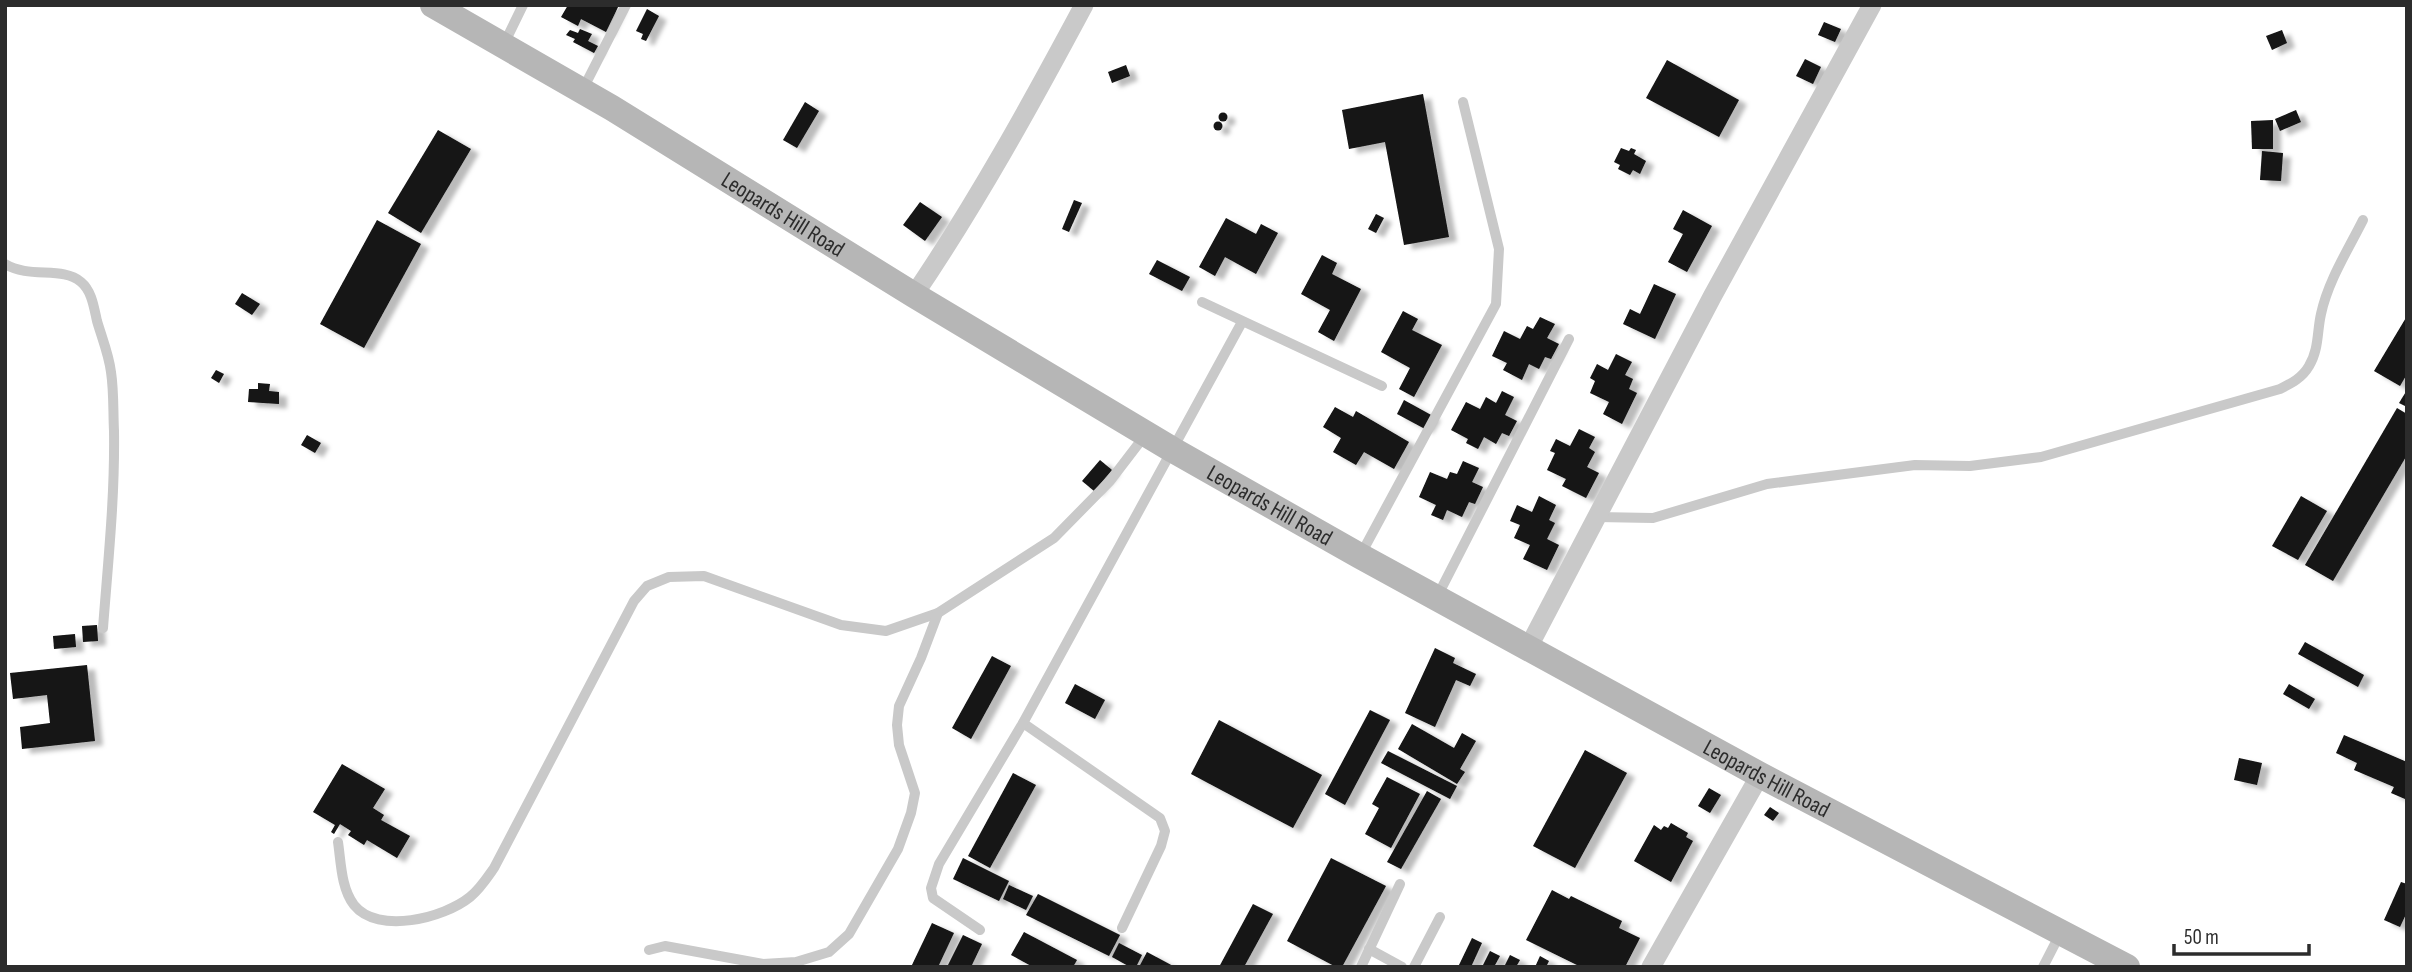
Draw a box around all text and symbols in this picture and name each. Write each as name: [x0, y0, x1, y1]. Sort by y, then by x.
street label: Leopards Hill Road: [716, 166, 850, 264]
street label: Leopards Hill Road: [1202, 459, 1337, 552]
street label: Leopards Hill Road: [1698, 734, 1835, 824]
scale bar: [2174, 912, 2309, 956]
text: 50 m: [2184, 925, 2219, 950]

